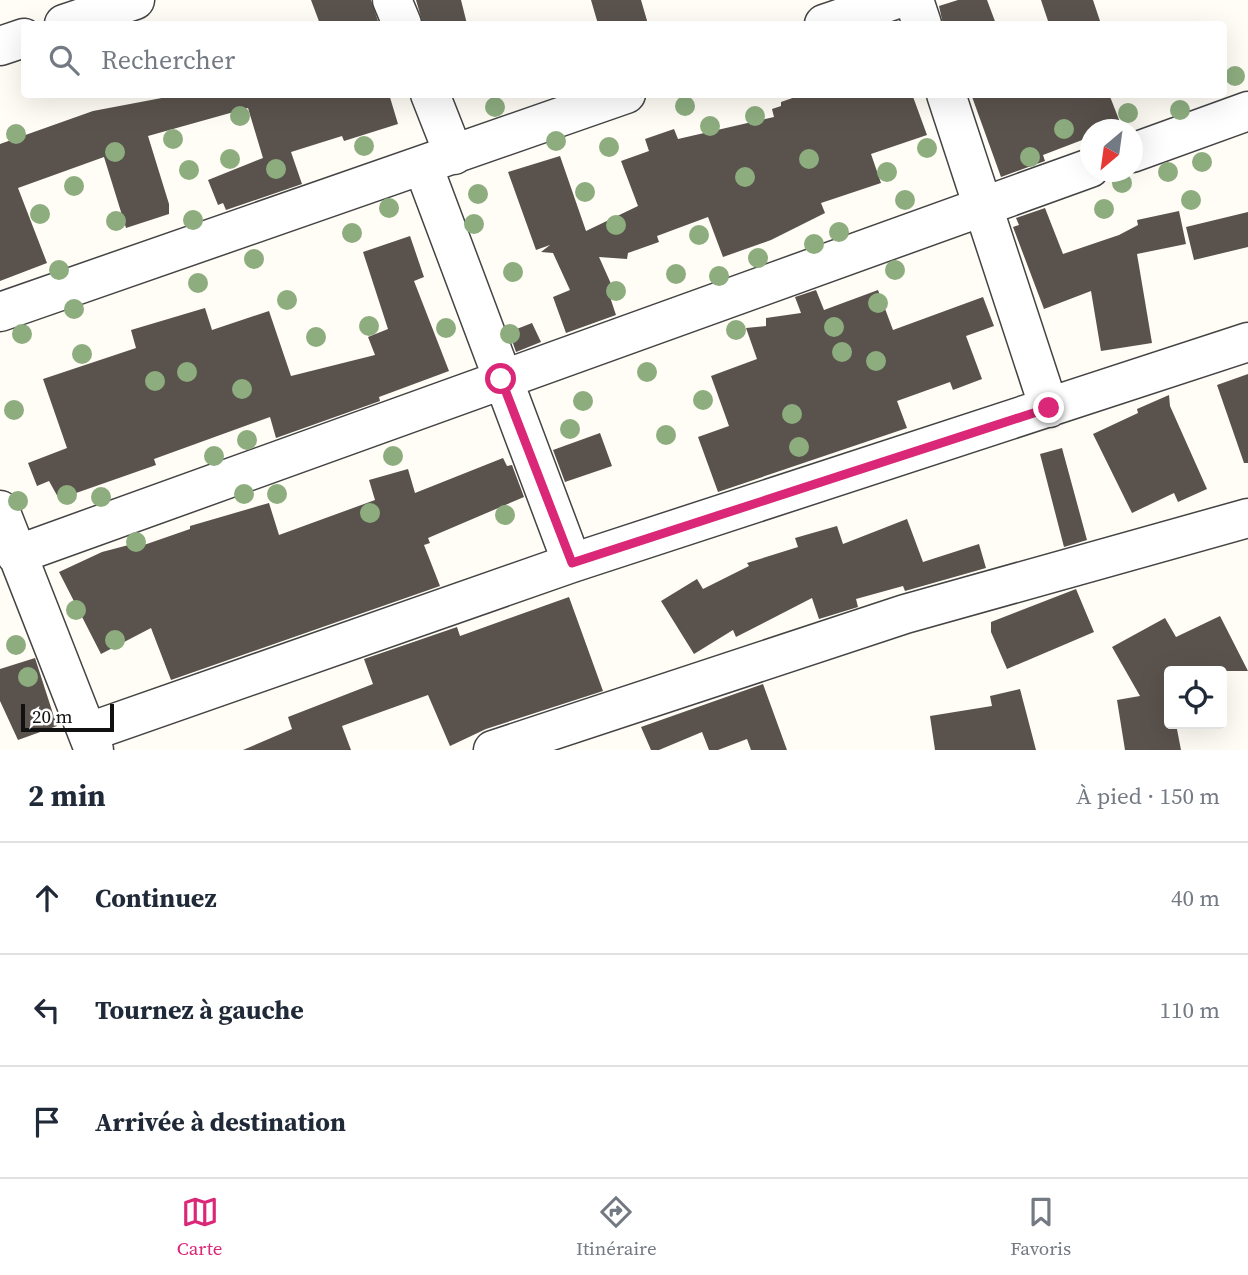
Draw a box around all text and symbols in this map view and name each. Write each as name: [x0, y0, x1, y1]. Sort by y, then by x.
search box: [21, 21, 1227, 98]
icon: search: [45, 41, 83, 79]
text: Rechercher: [101, 42, 235, 78]
north arrow: [1080, 119, 1143, 182]
route start: [485, 363, 516, 394]
route end: [1033, 392, 1064, 423]
map controls: [1164, 666, 1227, 729]
button: locate: [1164, 666, 1227, 729]
scale bar: [21, 701, 114, 733]
text: 20 m: [32, 703, 73, 729]
text: 2 min: [28, 775, 106, 816]
text: À pied · 150 m: [1076, 780, 1220, 812]
icon: ahead: [28, 879, 66, 917]
text: Continuez: [95, 880, 216, 916]
text: 40 m: [1171, 882, 1220, 914]
icon: left: [28, 991, 66, 1029]
text: Tournez à gauche: [95, 992, 304, 1028]
text: 110 m: [1159, 994, 1220, 1026]
icon: arrive: [28, 1103, 66, 1141]
text: Arrivée à destination: [95, 1104, 346, 1140]
tab: Carte: [177, 1193, 223, 1261]
tab: Itinéraire: [576, 1193, 657, 1261]
tab: Favoris: [1010, 1193, 1071, 1261]

